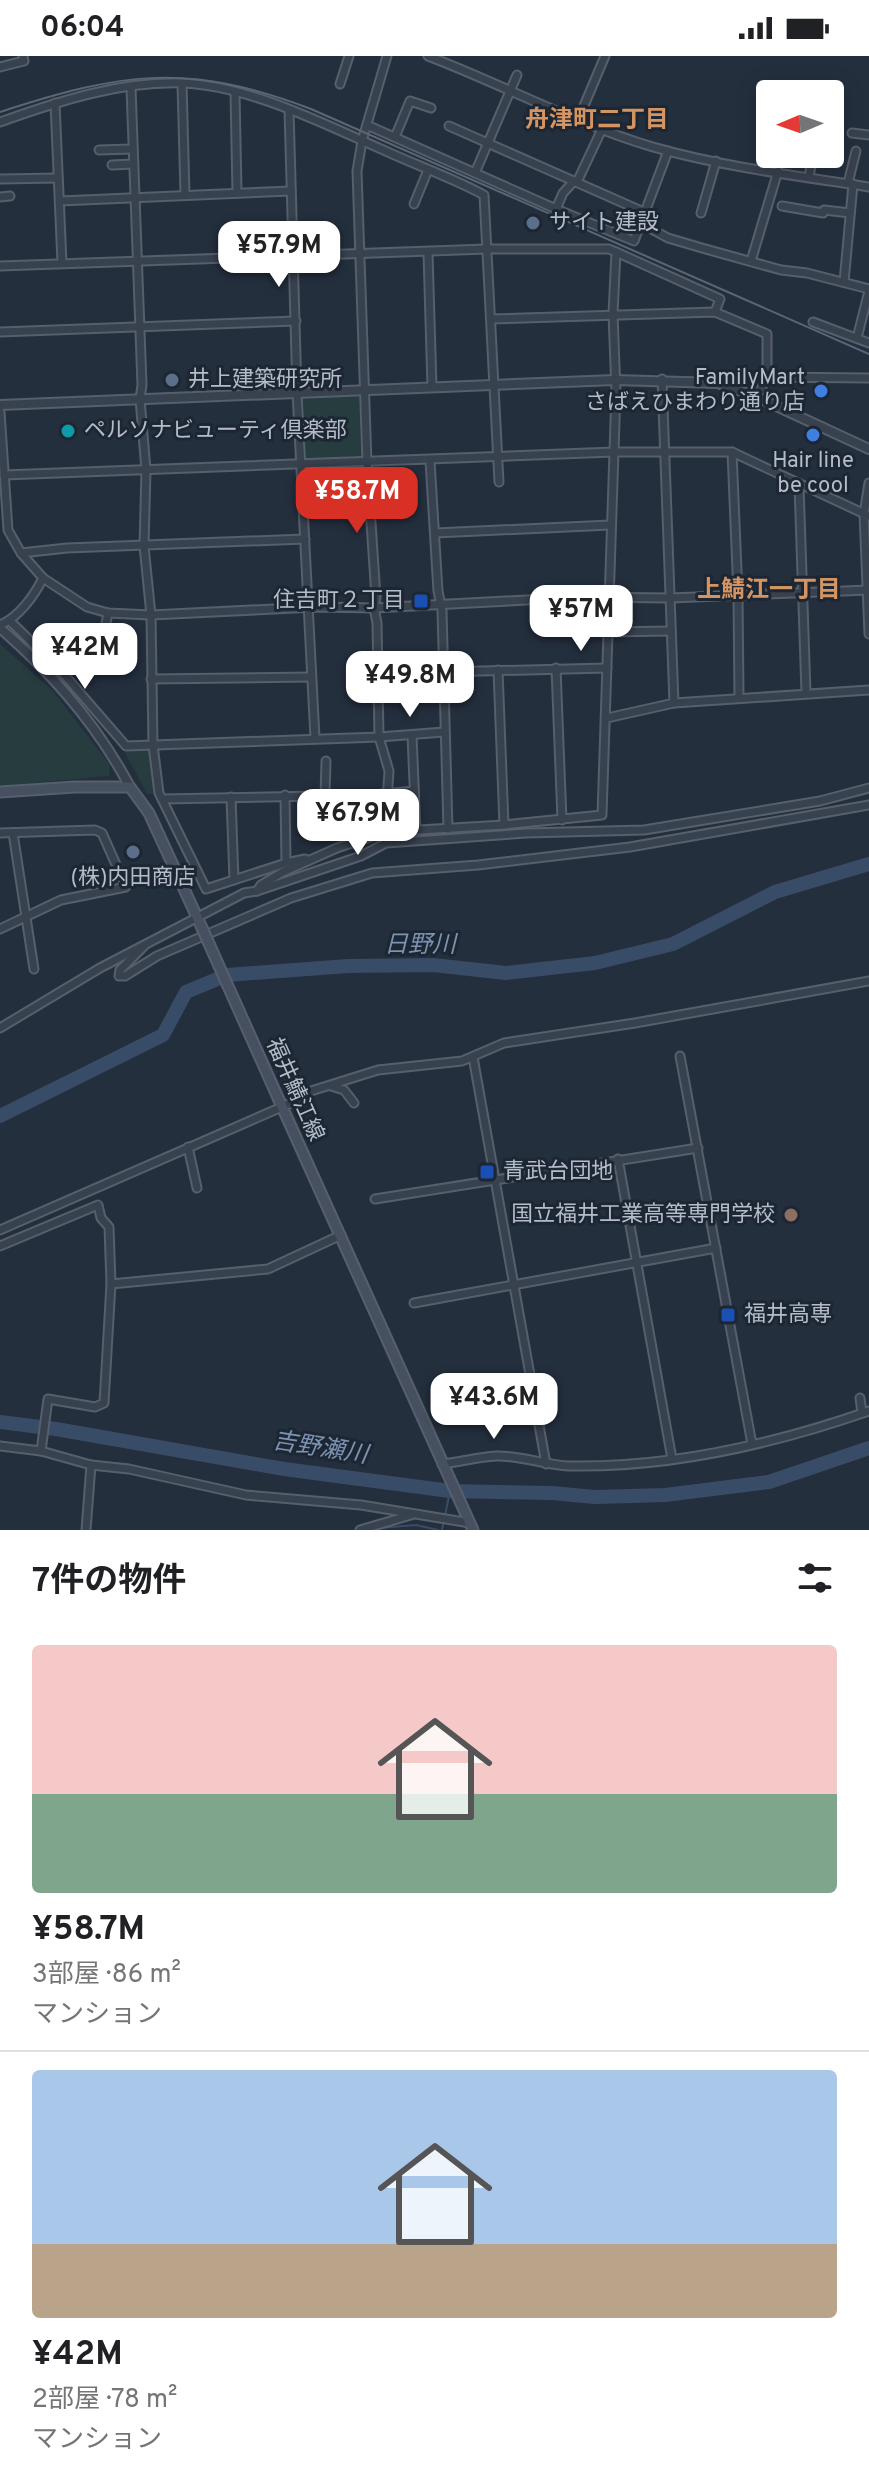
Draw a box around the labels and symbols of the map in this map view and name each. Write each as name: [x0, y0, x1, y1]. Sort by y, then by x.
north arrow: [756, 80, 844, 168]
district label: 舟津町二丁目: [525, 106, 669, 136]
place label: サイト建設: [549, 210, 659, 237]
marker: サイト建設: [524, 214, 542, 232]
pin: ¥57.9M: [214, 221, 344, 289]
place label: FamilyMart さばえひまわり通り店: [585, 365, 805, 417]
place label: 井上建築研究所: [188, 367, 342, 394]
marker: 井上建築研究所: [163, 371, 181, 389]
marker: FamilyMart さばえひまわり通り店: [812, 382, 830, 400]
place label: ペルソナビューティ倶楽部: [84, 418, 347, 445]
marker: ペルソナビューティ倶楽部: [59, 422, 77, 440]
marker: Hair line be cool: [804, 426, 822, 444]
place label: Hair line be cool: [772, 448, 854, 500]
pin: ¥58.7M: [292, 467, 422, 535]
district label: 上鯖江一丁目: [697, 576, 841, 606]
pin: ¥57M: [534, 585, 628, 653]
place label: 住吉町２丁目: [273, 588, 405, 615]
marker: 住吉町２丁目: [412, 592, 430, 610]
pin: ¥42M: [38, 623, 132, 691]
pin: ¥49.8M: [345, 651, 475, 719]
pin: ¥67.9M: [293, 789, 423, 857]
marker: (株)内田商店: [124, 843, 142, 861]
place label: (株)内田商店: [70, 865, 196, 892]
water label: 日野川: [384, 931, 459, 961]
street label: 福井鯖江線: [259, 1034, 329, 1146]
place label: 青武台団地: [503, 1159, 613, 1186]
marker: 青武台団地: [478, 1163, 496, 1181]
place label: 国立福井工業高等専門学校: [511, 1202, 775, 1229]
marker: 国立福井工業高等専門学校: [782, 1206, 800, 1224]
place label: 福井高専: [744, 1302, 832, 1329]
marker: 福井高専: [719, 1306, 737, 1324]
pin: ¥43.6M: [429, 1373, 559, 1441]
water label: 吉野瀬川: [270, 1427, 373, 1472]

